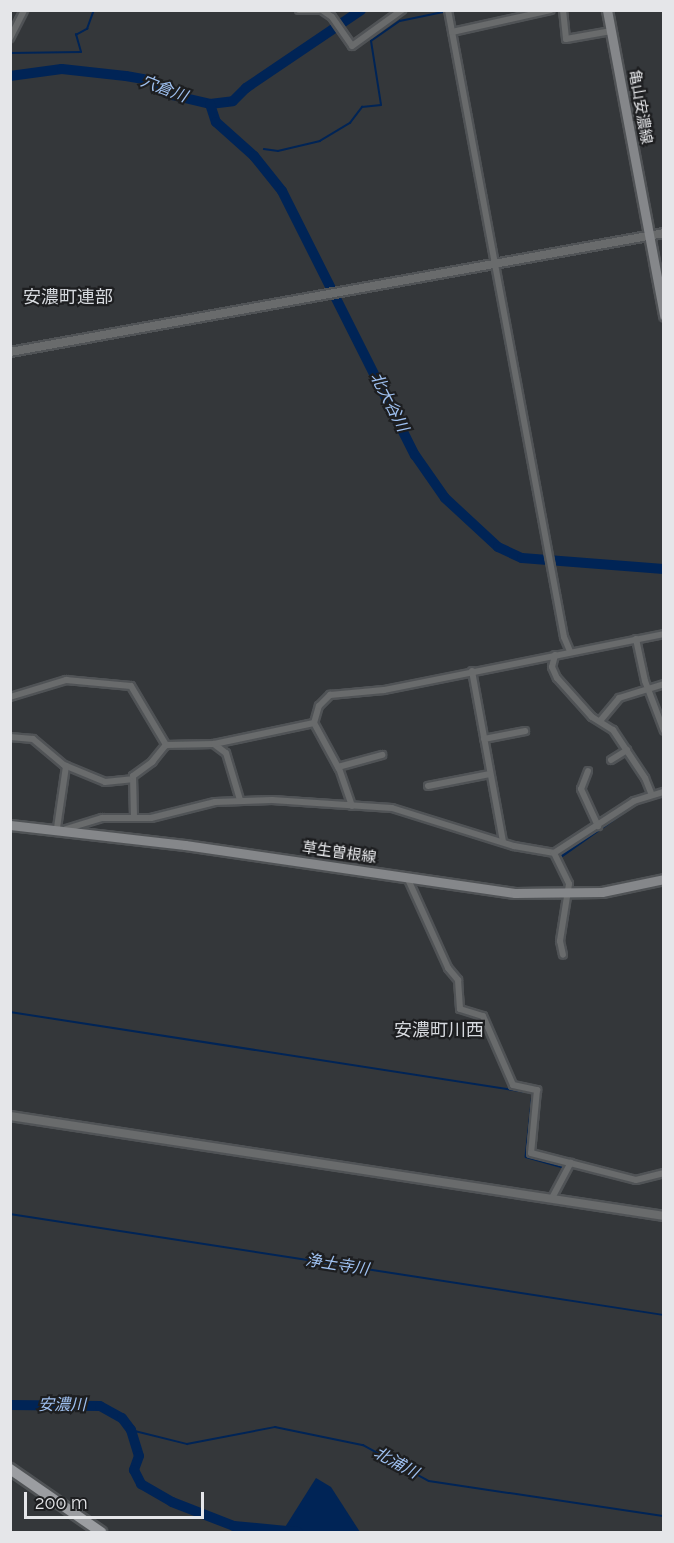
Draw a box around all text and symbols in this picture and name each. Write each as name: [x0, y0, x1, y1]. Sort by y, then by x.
street label: 亀山安濃線: [625, 69, 655, 145]
water label: 穴倉川: [138, 71, 190, 107]
district label: 安濃町連部: [23, 286, 113, 308]
water label: 北大谷川: [366, 369, 412, 435]
street label: 草生曽根線: [301, 839, 377, 867]
district label: 安濃町川西: [394, 1019, 484, 1041]
water label: 浄土寺川: [304, 1251, 370, 1279]
water label: 安濃川: [38, 1395, 86, 1415]
water label: 北浦川: [370, 1443, 422, 1483]
scale bar: [27, 1480, 207, 1518]
text: 200 m: [35, 1492, 88, 1513]

